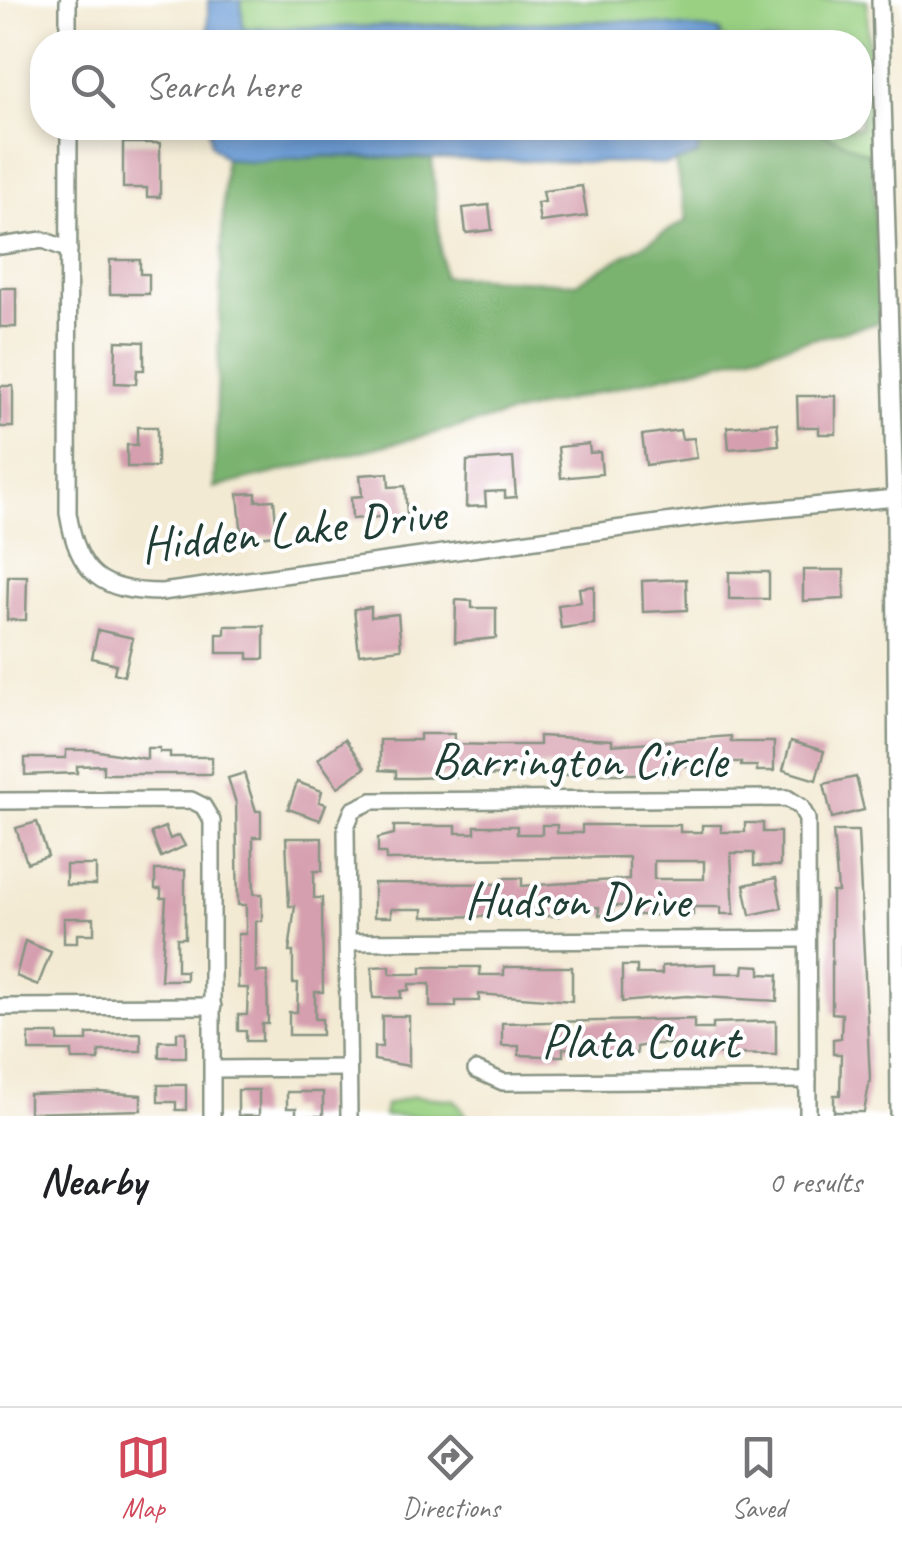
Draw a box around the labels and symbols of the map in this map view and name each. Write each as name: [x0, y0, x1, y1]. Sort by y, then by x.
street label: Hidden Lake Drive: [137, 481, 451, 576]
street label: Barrington Circle: [431, 729, 729, 792]
street label: Hudson Drive: [464, 869, 693, 932]
street label: Plata Court: [541, 1010, 743, 1073]

